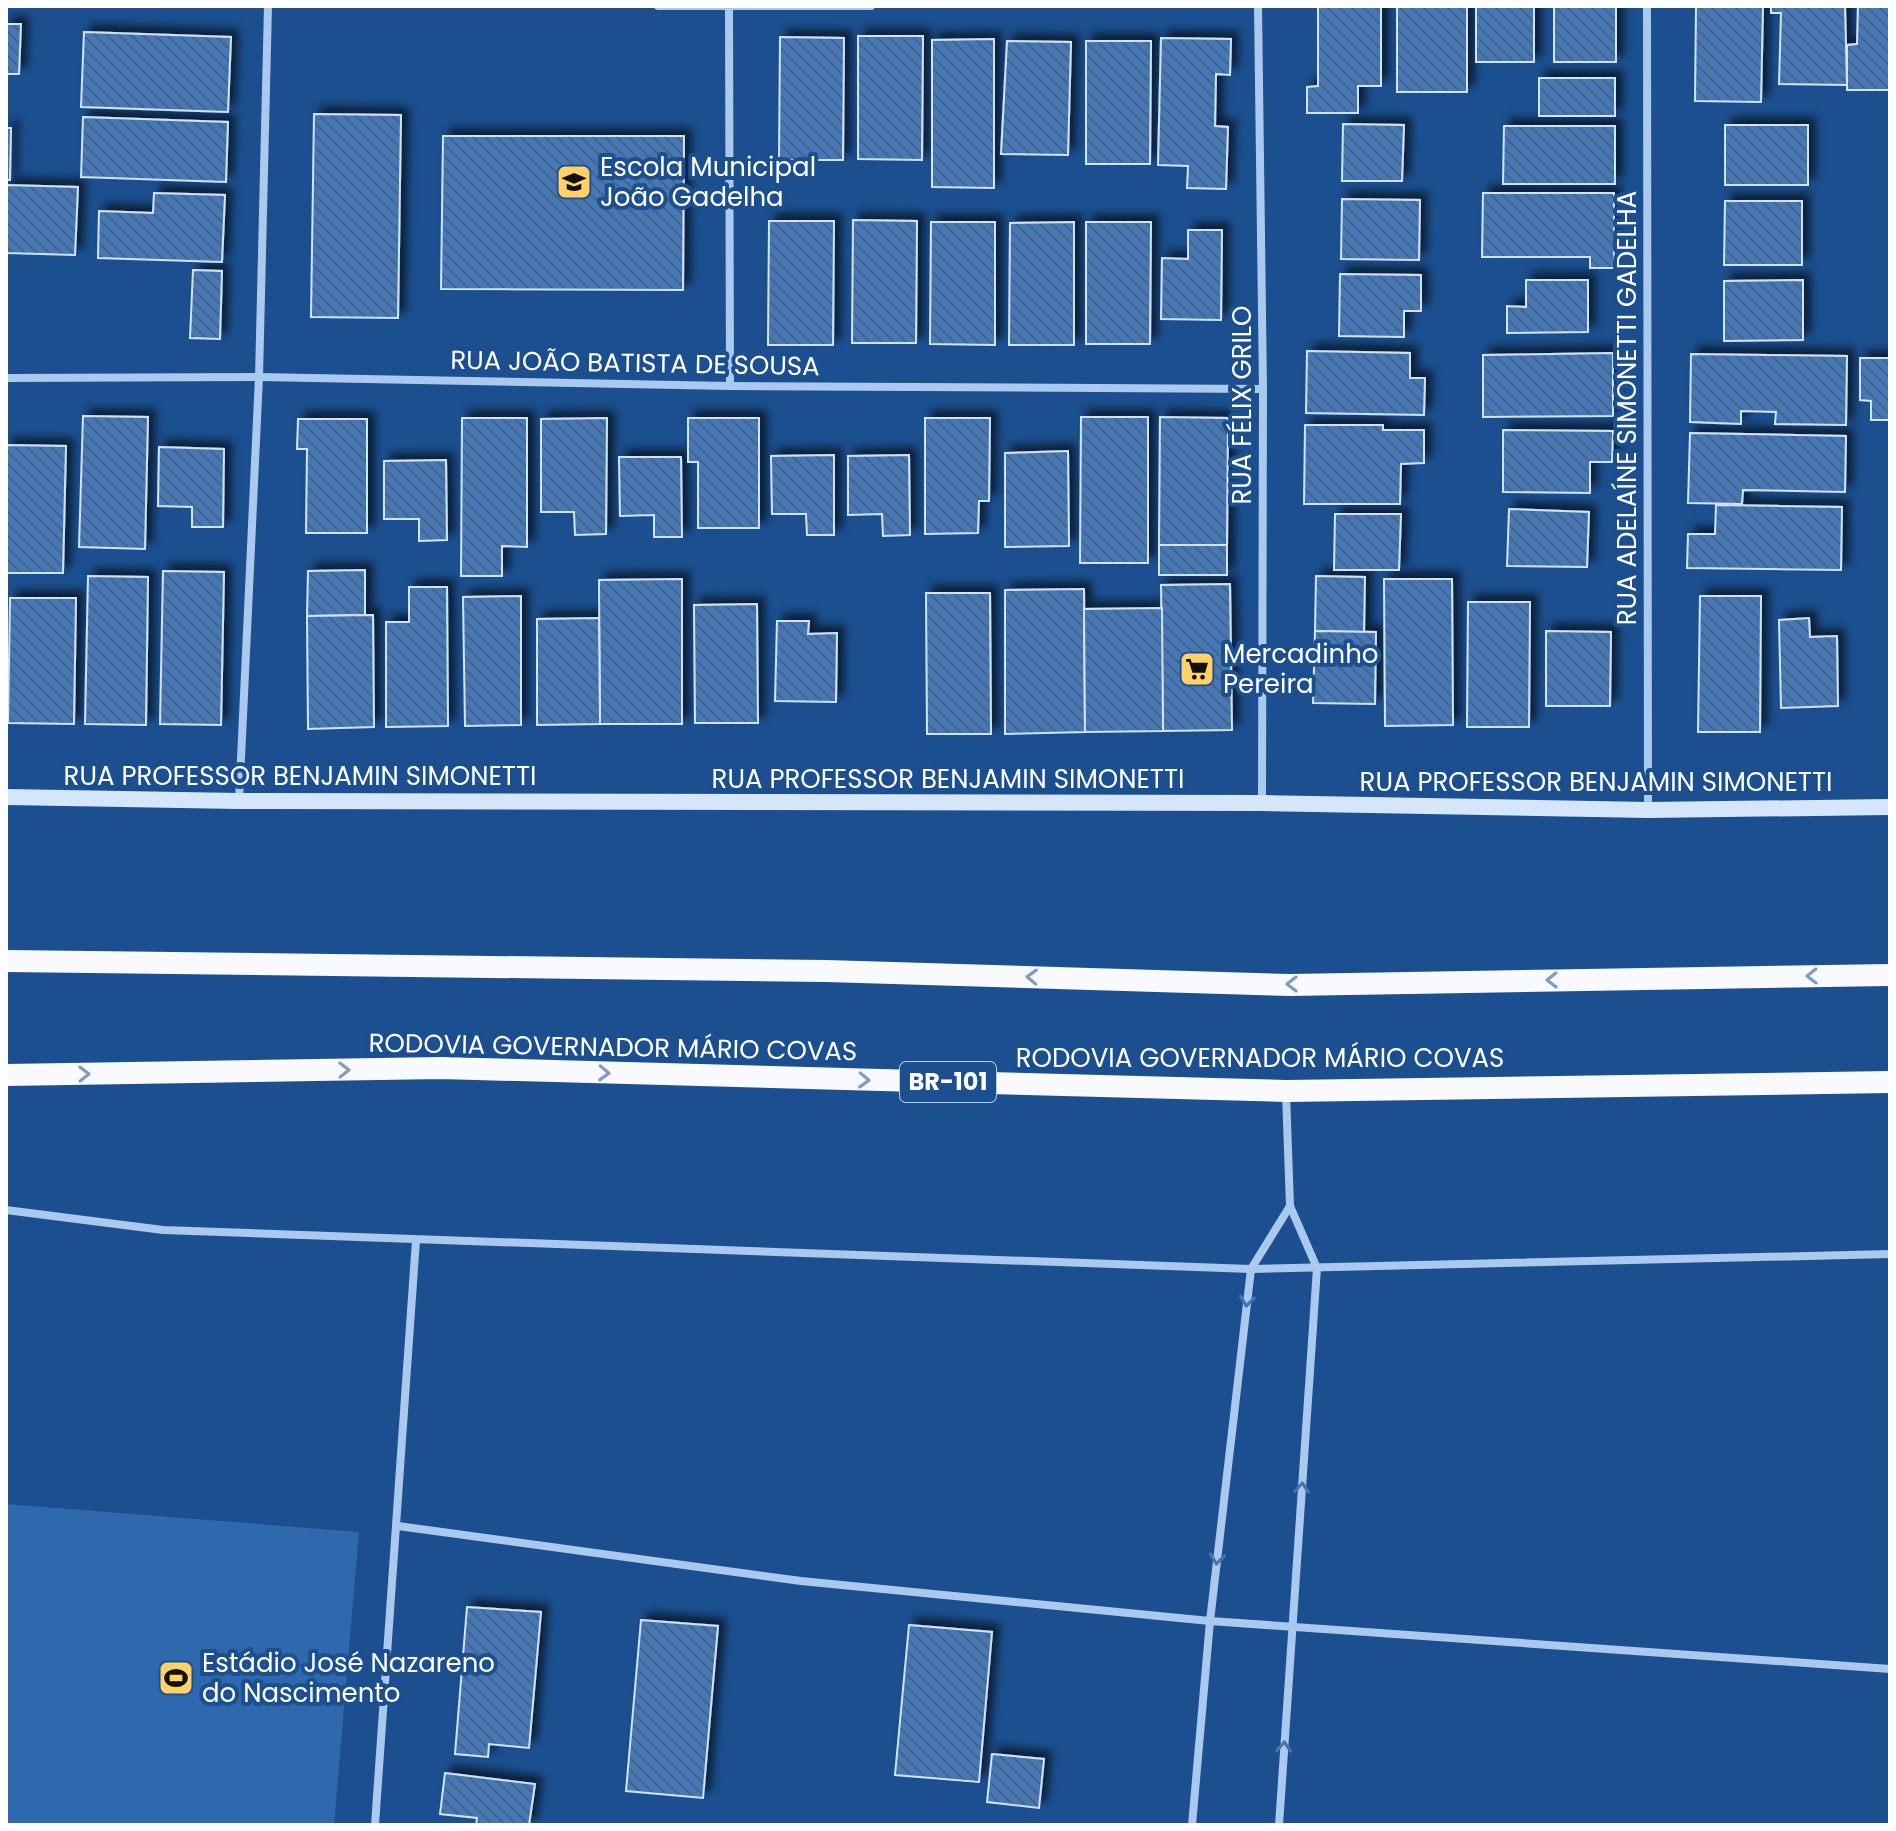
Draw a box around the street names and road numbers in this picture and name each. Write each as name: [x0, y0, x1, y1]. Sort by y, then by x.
street label: RUA ADELAÍNE SIMONETTI GADELHA: [1609, 191, 1645, 625]
street label: RUA FÉLIX GRILO: [1224, 305, 1260, 505]
street label: RUA JOÃO BATISTA DE SOUSA: [450, 342, 820, 384]
street label: RUA PROFESSOR BENJAMIN SIMONETTI: [64, 758, 536, 794]
street label: RUA PROFESSOR BENJAMIN SIMONETTI: [712, 761, 1184, 797]
street label: RUA PROFESSOR BENJAMIN SIMONETTI: [1360, 764, 1832, 800]
street label: RODOVIA GOVERNADOR MÁRIO COVAS: [368, 1025, 858, 1069]
street label: RODOVIA GOVERNADOR MÁRIO COVAS: [1016, 1040, 1504, 1076]
road number: BR-101: [900, 1062, 996, 1102]

